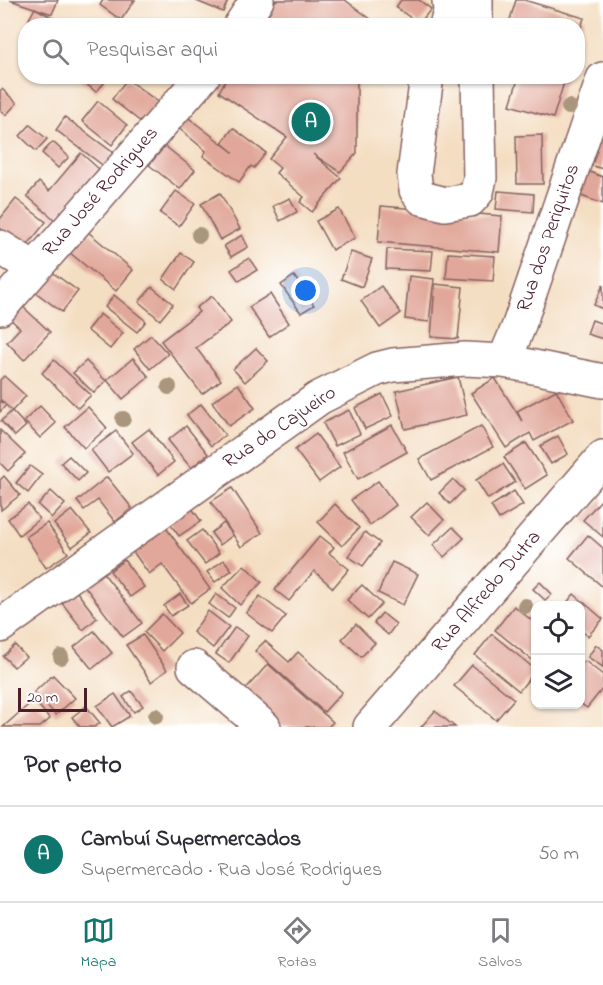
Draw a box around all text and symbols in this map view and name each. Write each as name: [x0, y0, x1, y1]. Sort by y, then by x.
search box: [18, 18, 585, 84]
icon: search: [39, 35, 72, 68]
text: Pesquisar aqui: [87, 35, 218, 67]
pin: A: [292, 100, 330, 144]
street label: Rua José Rodrigues: [36, 120, 167, 264]
street label: Rua dos Periquitos: [510, 160, 588, 316]
your location: [291, 276, 320, 305]
street label: Rua do Cajueiro: [218, 379, 342, 477]
street label: Rua Alfredo Dutra: [425, 524, 549, 660]
map controls: [531, 601, 585, 709]
button: locate: [531, 601, 585, 655]
button: layers: [531, 655, 585, 709]
scale bar: [18, 685, 87, 712]
text: 20 m: [27, 686, 58, 710]
text: Por perto: [24, 747, 122, 785]
text: Cambuí Supermercados: [81, 824, 301, 856]
text: A: [37, 840, 50, 869]
text: 50 m: [538, 840, 579, 869]
text: Supermercado · Rua José Rodrigues: [81, 856, 382, 885]
tab: Mapa: [81, 914, 116, 974]
tab: Rotas: [278, 914, 317, 974]
tab: Salvos: [478, 914, 522, 974]

